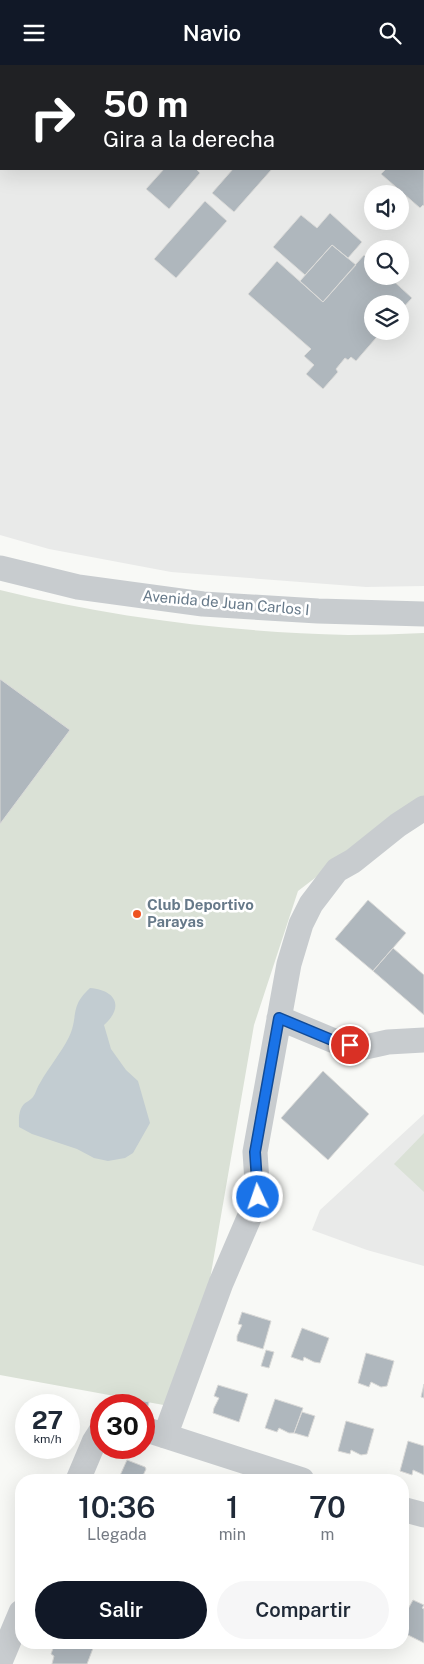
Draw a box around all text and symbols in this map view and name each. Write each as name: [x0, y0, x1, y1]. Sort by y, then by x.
icon: menu: [20, 19, 48, 47]
icon: search: [376, 19, 404, 47]
text: Navio: [183, 20, 241, 46]
text: 50 m: [103, 84, 188, 125]
icon: right: [20, 85, 85, 150]
text: Gira a la derecha: [103, 126, 275, 152]
map controls: [364, 185, 409, 340]
button: sound: [364, 185, 409, 230]
button: search: [364, 240, 409, 285]
button: layers: [364, 295, 409, 340]
street label: Avenida de Juan Carlos I: [142, 587, 310, 618]
place label: Club Deportivo Parayas: [147, 896, 254, 930]
marker: Club Deportivo Parayas: [131, 908, 143, 920]
pin: [329, 1024, 371, 1066]
icon: arrive: [336, 1031, 364, 1059]
position arrow: [231, 1170, 283, 1222]
speed limit sign: 30: [90, 1394, 155, 1459]
text: 27: [32, 1405, 63, 1435]
text: km/h: [33, 1432, 62, 1446]
text: 10:36: [78, 1489, 156, 1525]
text: 1: [226, 1489, 239, 1525]
text: 70: [309, 1489, 346, 1525]
text: Llegada: [87, 1525, 147, 1544]
text: min: [219, 1525, 246, 1544]
text: m: [321, 1525, 334, 1544]
button: Salir: [35, 1581, 207, 1639]
button: Compartir: [217, 1581, 389, 1639]

